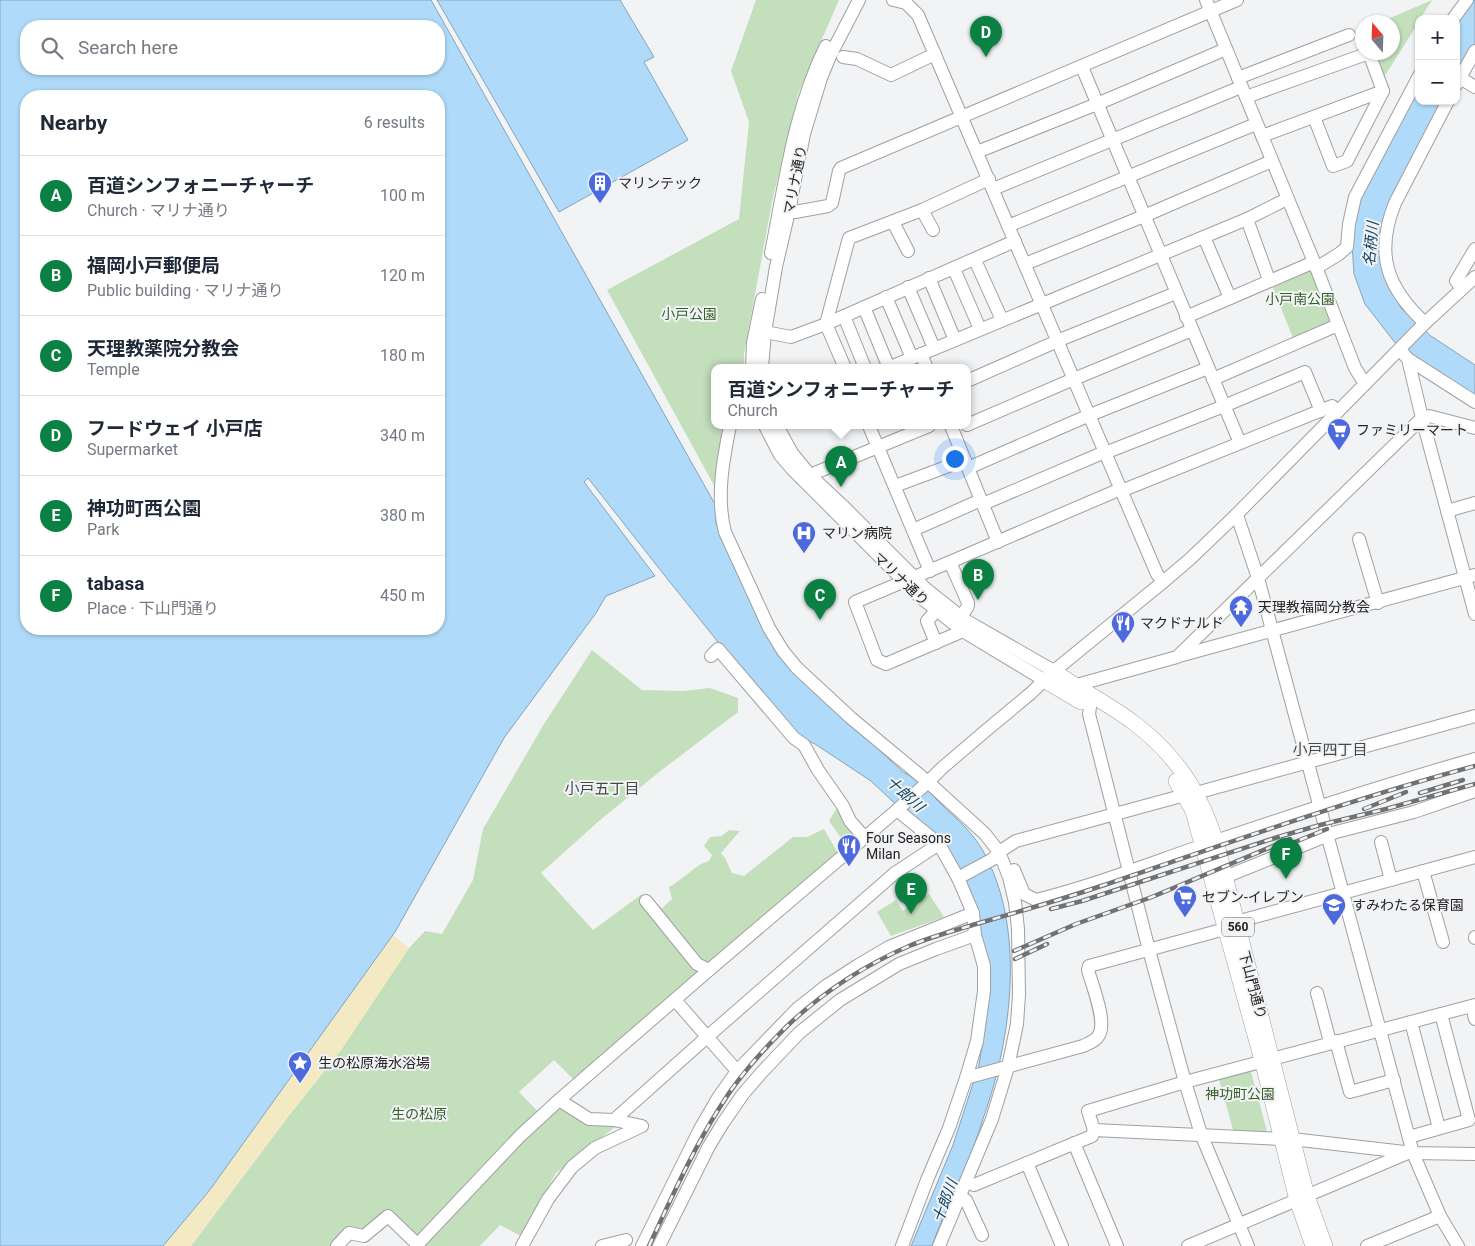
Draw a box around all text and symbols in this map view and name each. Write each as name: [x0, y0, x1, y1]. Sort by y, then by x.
north arrow: [1355, 15, 1400, 60]
map controls: [1415, 15, 1460, 105]
button: +: [1415, 15, 1460, 60]
pin: D: [970, 16, 1002, 57]
search box: [20, 20, 445, 75]
icon: search: [38, 34, 66, 62]
text: Search here: [78, 36, 178, 59]
button: −: [1415, 60, 1460, 105]
text: Nearby: [40, 111, 107, 135]
text: 6 results: [364, 113, 425, 132]
street label: マリナ通り: [780, 144, 810, 216]
building icon: マリンテック: [587, 170, 613, 204]
text: 百道シンフォニーチャーチ: [87, 174, 314, 197]
place label: マリンテック: [618, 175, 702, 191]
text: A: [51, 186, 61, 205]
text: 100 m: [380, 186, 425, 205]
text: Church · マリナ通り: [87, 201, 230, 220]
water label: 名柄川: [1360, 219, 1382, 267]
text: 福岡小戸郵便局: [87, 254, 220, 277]
text: B: [51, 266, 61, 285]
text: 120 m: [380, 266, 425, 285]
text: Public building · マリナ通り: [87, 281, 283, 300]
park label: 小戸南公園: [1265, 291, 1335, 307]
park label: 小戸公園: [661, 306, 717, 322]
text: 天理教薬院分教会: [87, 337, 239, 360]
text: C: [51, 346, 61, 365]
text: 180 m: [380, 346, 425, 365]
text: Temple: [87, 360, 140, 379]
popup: [711, 364, 971, 429]
text: 百道シンフォニーチャーチ: [727, 378, 955, 401]
text: Church: [727, 401, 778, 420]
text: フードウェイ 小戸店: [87, 417, 263, 440]
supermarket icon: ファミリーマート: [1326, 417, 1352, 451]
place label: ファミリーマート: [1356, 422, 1468, 438]
text: D: [51, 426, 61, 445]
text: 340 m: [380, 426, 425, 445]
text: Supermarket: [87, 440, 178, 459]
pin: A: [825, 446, 857, 487]
your location: [942, 446, 968, 472]
text: 神功町西公園: [87, 497, 201, 520]
text: E: [52, 506, 61, 525]
text: 380 m: [380, 506, 425, 525]
text: Park: [87, 520, 119, 539]
hospital icon: マリン病院: [791, 520, 817, 554]
place label: マリン病院: [822, 525, 892, 541]
street label: マリナ通り: [870, 549, 932, 609]
pin: B: [962, 559, 994, 600]
text: tabasa: [87, 572, 144, 595]
pin: C: [804, 579, 836, 620]
text: F: [52, 586, 60, 605]
text: 450 m: [380, 586, 425, 605]
temple icon: 天理教福岡分教会: [1228, 594, 1254, 628]
text: Place · 下山門通り: [87, 599, 219, 618]
place label: 天理教福岡分教会: [1258, 599, 1370, 615]
restaurant icon: マクドナルド: [1110, 610, 1136, 644]
place label: マクドナルド: [1140, 615, 1224, 631]
district label: 小戸四丁目: [1292, 741, 1368, 759]
water label: 十郎川: [882, 772, 929, 817]
district label: 小戸五丁目: [564, 780, 640, 798]
place label: Four Seasons Milan: [866, 830, 951, 862]
restaurant icon: Four Seasons Milan: [836, 833, 862, 867]
pin: F: [1270, 838, 1302, 879]
pin: E: [895, 873, 927, 914]
supermarket icon: セブン-イレブン: [1172, 884, 1198, 918]
place label: セブン-イレブン: [1202, 889, 1304, 905]
school or university icon: すみわたる保育園: [1321, 892, 1347, 926]
place label: すみわたる保育園: [1352, 897, 1464, 913]
road number: 560: [1222, 918, 1254, 936]
street label: 下山門通り: [1236, 949, 1270, 1021]
place icon: 生の松原海水浴場: [287, 1050, 313, 1084]
place label: 生の松原海水浴場: [318, 1055, 430, 1071]
park label: 神功町公園: [1205, 1086, 1275, 1102]
park label: 生の松原: [391, 1106, 447, 1122]
water label: 十郎川: [929, 1175, 962, 1225]

